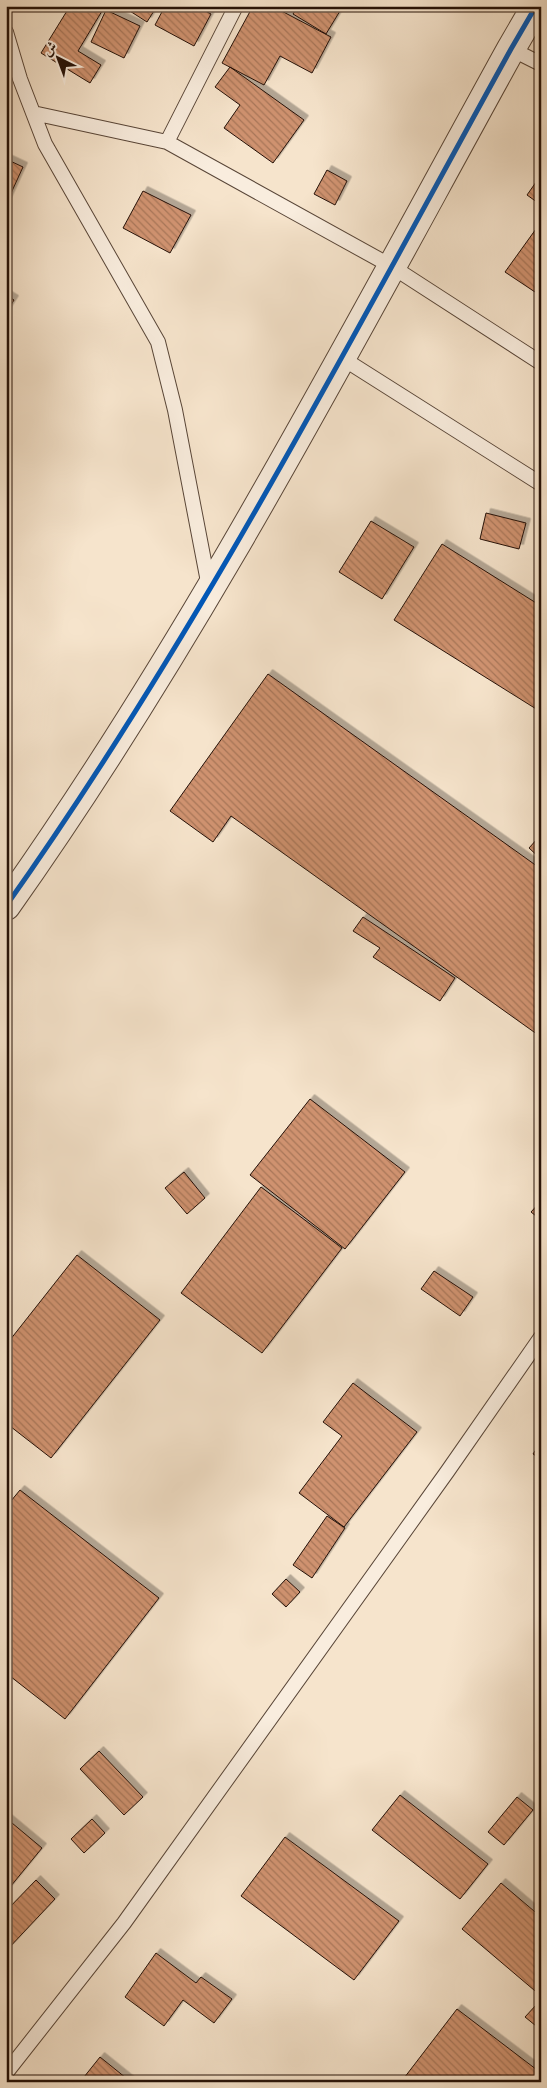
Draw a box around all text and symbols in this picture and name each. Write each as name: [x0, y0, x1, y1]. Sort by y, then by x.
north arrow: [32, 32, 82, 82]
text: ش: [39, 38, 61, 60]

